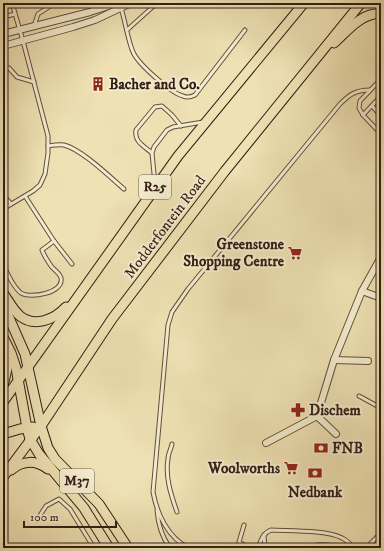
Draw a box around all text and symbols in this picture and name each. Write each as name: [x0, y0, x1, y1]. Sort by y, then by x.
place label: Bacher and Co.: [109, 75, 200, 94]
building icon: Bacher and Co.: [90, 76, 106, 92]
street label: Modderfontein Road: [120, 171, 210, 282]
road number: R25: [139, 175, 171, 199]
place label: Greenstone Shopping Centre: [183, 235, 285, 271]
supermarket icon: Greenstone Shopping Centre: [287, 245, 303, 261]
place label: Dischem: [309, 401, 362, 420]
pharmacy icon: Dischem: [290, 402, 306, 418]
place label: FNB: [332, 439, 363, 458]
bank icon: FNB: [313, 440, 329, 456]
place label: Woolworths: [207, 459, 280, 478]
supermarket icon: Woolworths: [283, 460, 299, 476]
bank icon: Nedbank: [307, 465, 323, 481]
road number: M37: [60, 469, 94, 493]
place label: Nedbank: [288, 483, 343, 502]
scale bar: [24, 503, 116, 529]
text: 100 m: [30, 510, 59, 525]

